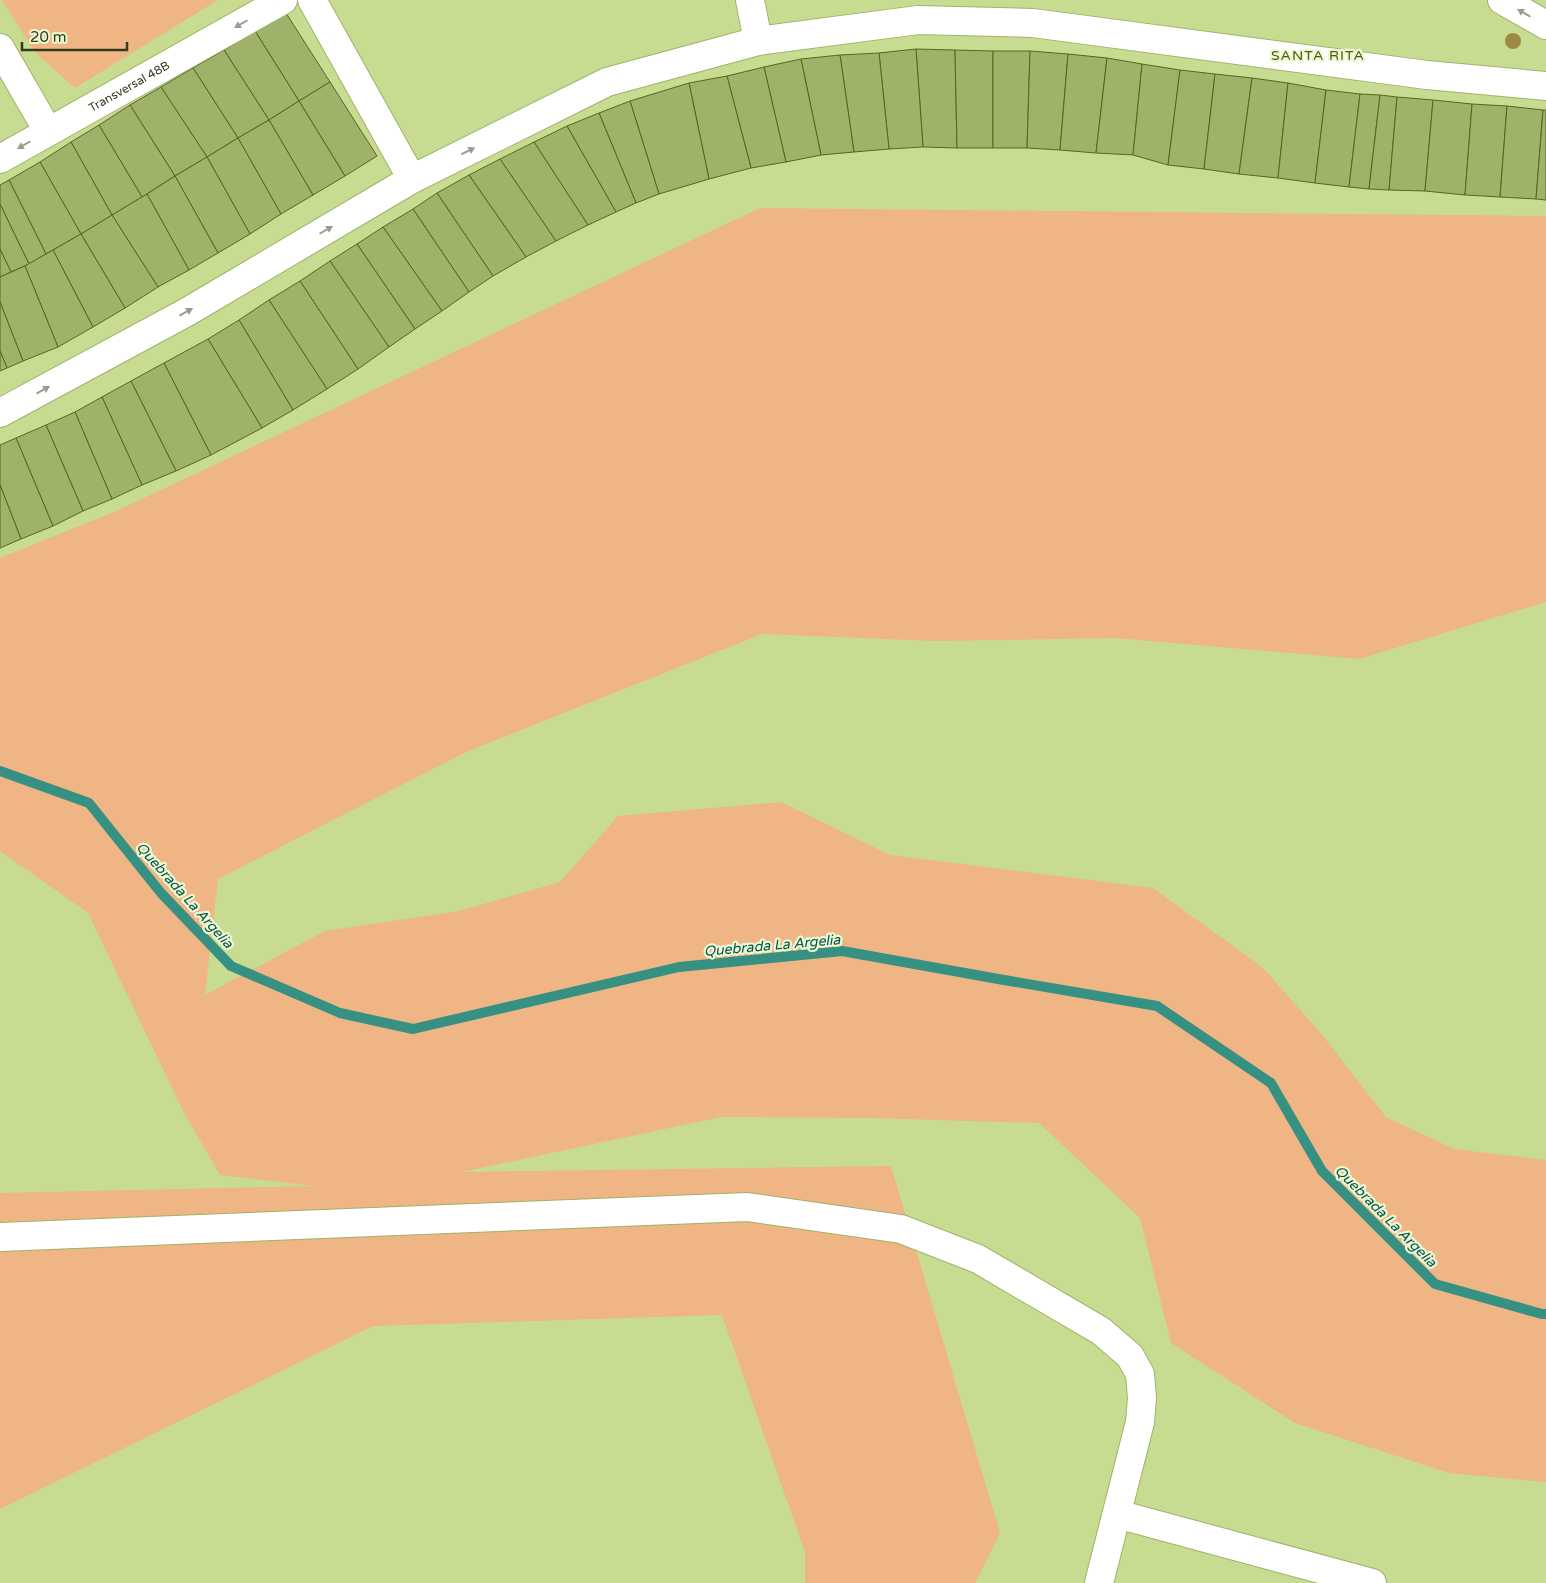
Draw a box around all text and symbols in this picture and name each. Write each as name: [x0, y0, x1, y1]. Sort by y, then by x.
one-way arrow: [1516, 9, 1531, 17]
scale bar: [22, 20, 128, 52]
one-way arrow: [234, 20, 247, 29]
text: 20 m: [30, 28, 67, 46]
district label: SANTA RITA: [1271, 47, 1365, 64]
street label: Transversal 48B: [86, 58, 172, 115]
one-way arrow: [18, 140, 31, 149]
one-way arrow: [461, 147, 475, 155]
one-way arrow: [319, 225, 332, 234]
one-way arrow: [178, 308, 193, 316]
one-way arrow: [36, 386, 50, 394]
water label: Quebrada La Argelia: [133, 839, 237, 953]
water label: Quebrada La Argelia: [703, 931, 842, 960]
water label: Quebrada La Argelia: [1331, 1162, 1441, 1272]

